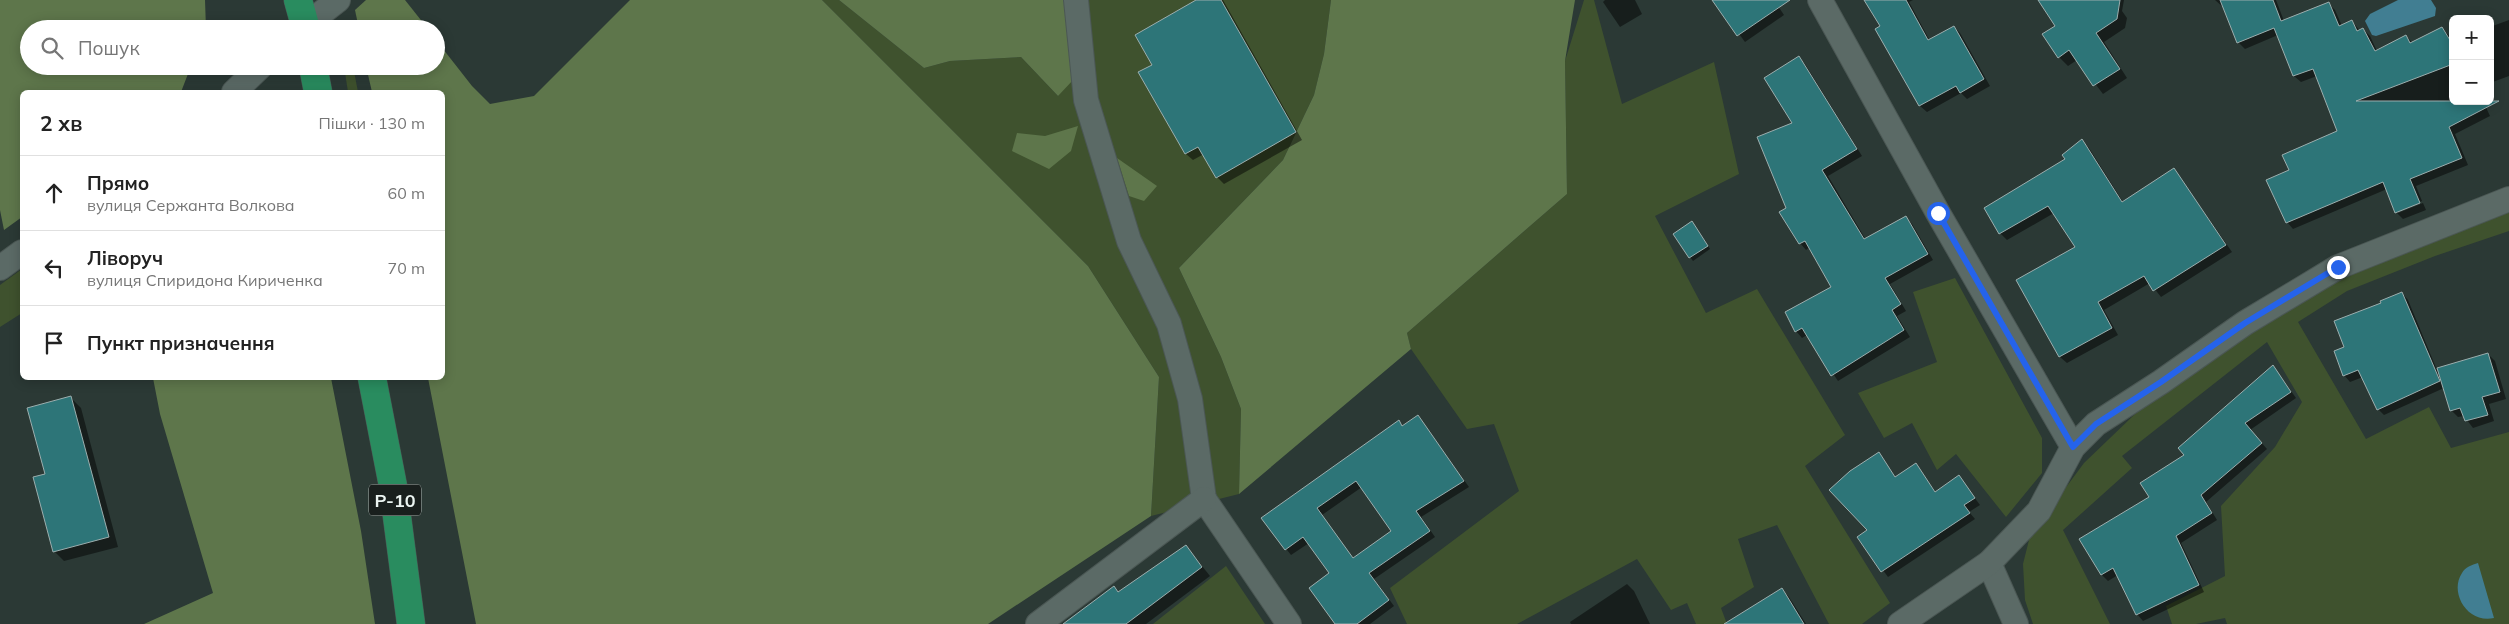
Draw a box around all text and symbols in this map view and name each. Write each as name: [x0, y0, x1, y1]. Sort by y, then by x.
map controls: [2449, 15, 2494, 105]
button: +: [2449, 15, 2494, 60]
search box: [20, 20, 445, 75]
icon: search: [38, 34, 66, 62]
text: Пошук: [78, 36, 140, 60]
button: −: [2449, 60, 2494, 105]
text: 2 хв: [40, 110, 82, 136]
text: Пішки · 130 m: [319, 113, 425, 133]
text: Прямо: [87, 171, 149, 195]
icon: ahead: [40, 179, 68, 207]
text: 60 m: [388, 183, 425, 203]
text: вулиця Сержанта Волкова: [87, 195, 295, 215]
route start: [1927, 202, 1950, 225]
text: Ліворуч: [87, 246, 163, 270]
icon: left: [40, 254, 68, 282]
route end: [2327, 256, 2350, 279]
text: 70 m: [388, 258, 425, 278]
text: вулиця Спиридона Кириченка: [87, 270, 323, 290]
icon: arrive: [40, 329, 68, 357]
text: Пункт призначення: [87, 331, 275, 355]
road number: Р-10: [369, 484, 421, 516]

